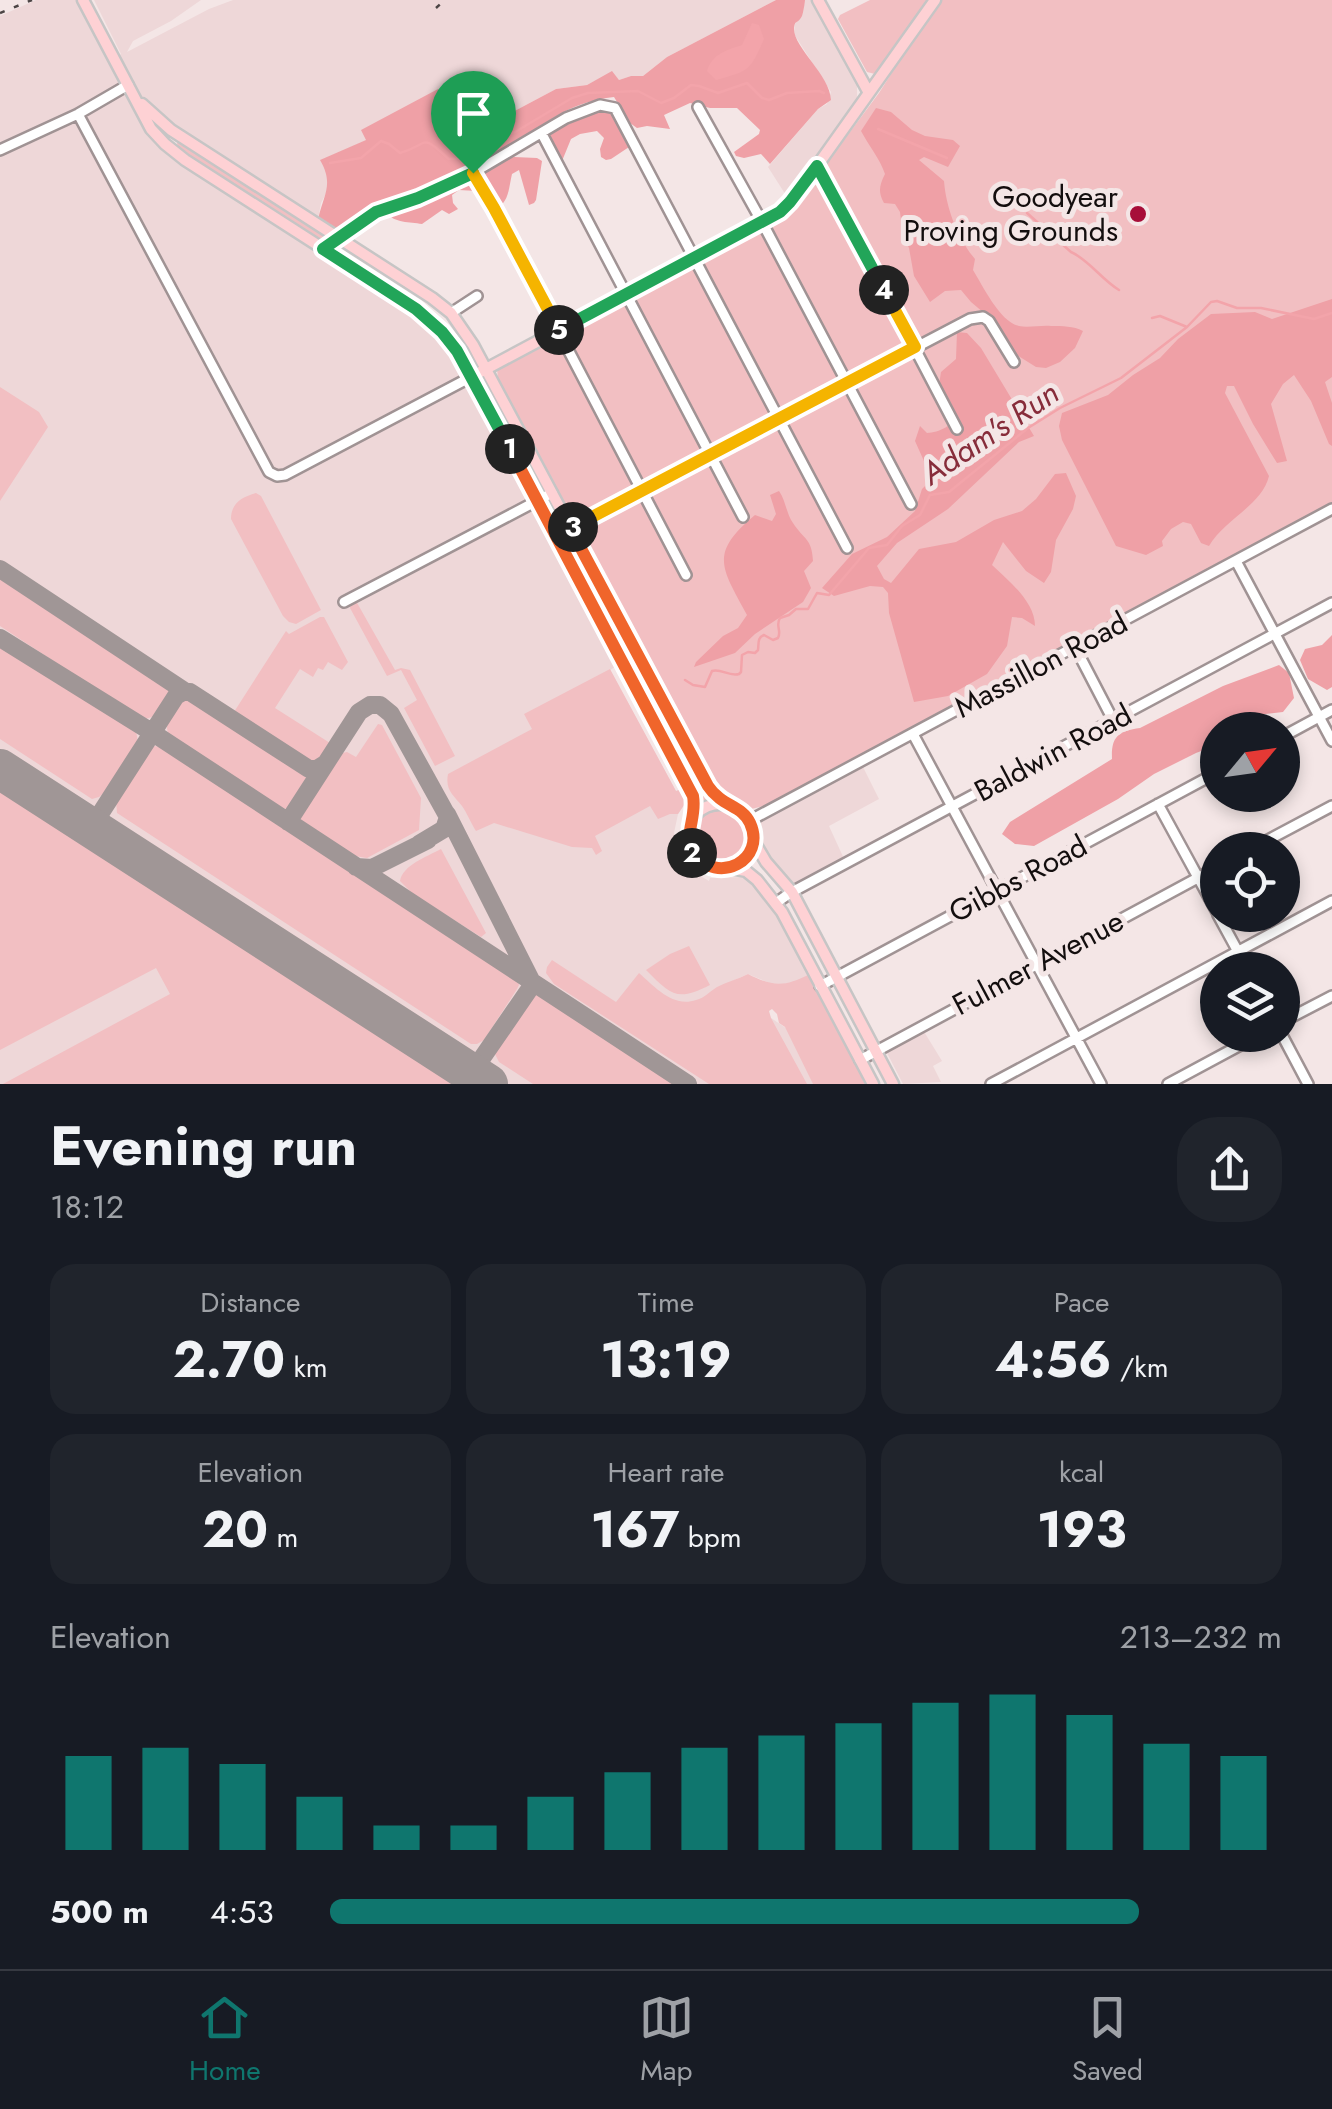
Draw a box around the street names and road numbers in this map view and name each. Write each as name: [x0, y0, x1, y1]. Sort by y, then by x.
street label: Massillon Road: [947, 601, 1135, 728]
street label: Baldwin Road: [966, 693, 1139, 812]
street label: Gibbs Road: [941, 824, 1095, 933]
street label: Fulmer Avenue: [944, 899, 1131, 1026]

